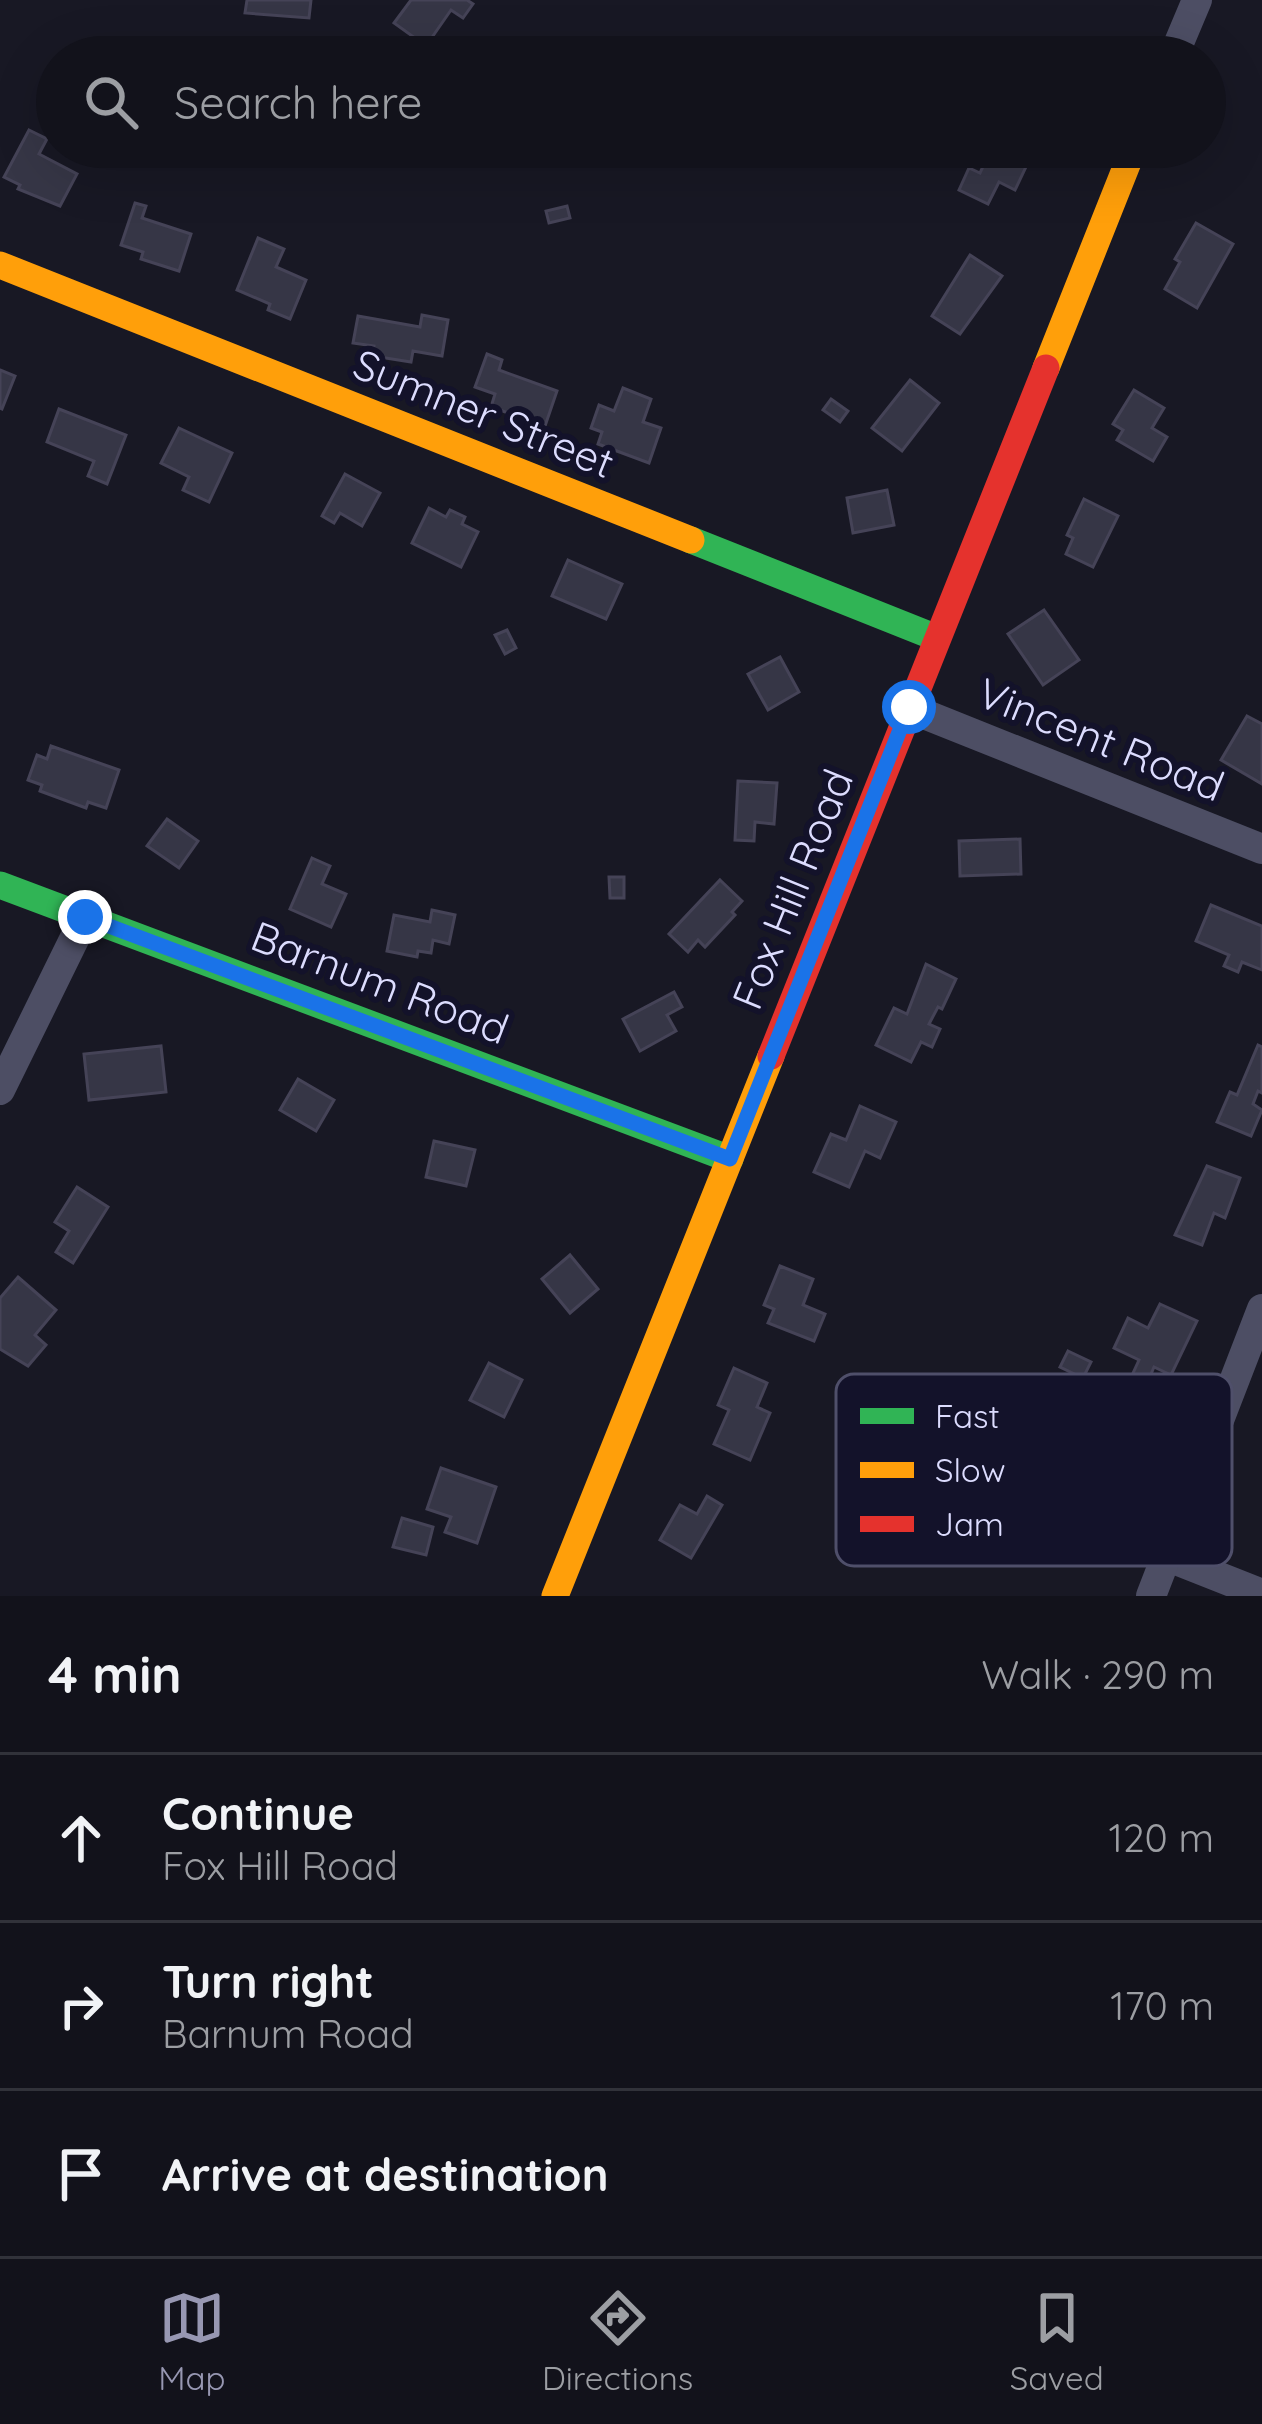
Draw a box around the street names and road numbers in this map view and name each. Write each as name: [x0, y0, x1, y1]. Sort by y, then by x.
street label: Sumner Street: [346, 337, 622, 489]
street label: Vincent Road: [970, 666, 1232, 812]
street label: Fox Hill Road: [720, 761, 864, 1017]
street label: Barnum Road: [244, 909, 516, 1055]

